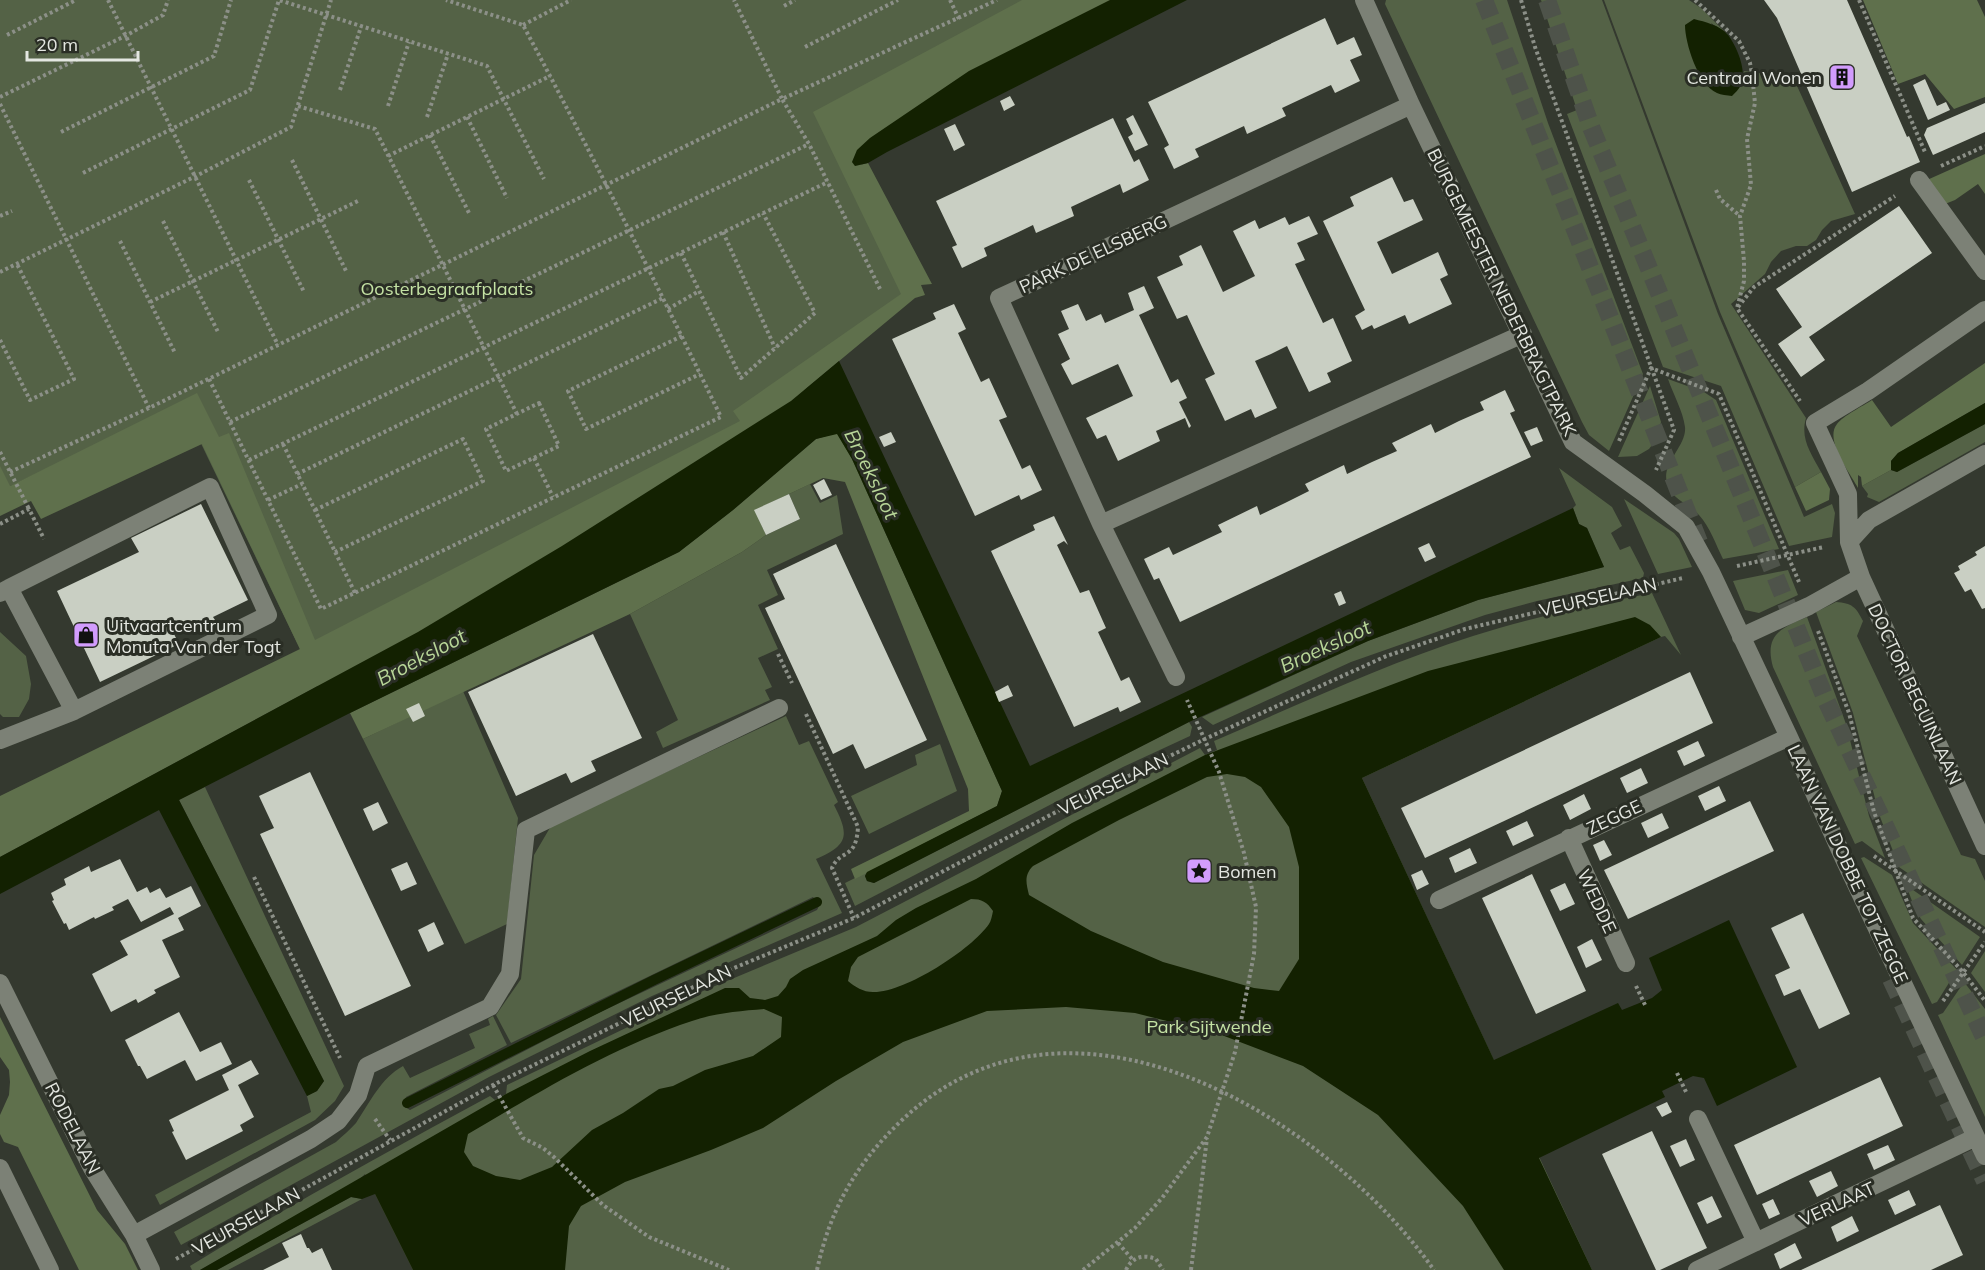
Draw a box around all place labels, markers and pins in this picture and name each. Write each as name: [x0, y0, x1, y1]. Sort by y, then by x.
building icon: Centraal Wonen: [1827, 62, 1857, 92]
place label: Centraal Wonen: [1687, 66, 1822, 89]
place label: Uitvaartcentrum Monuta Van der Togt: [106, 614, 281, 658]
shop icon: Uitvaartcentrum Monuta Van der Togt: [71, 620, 101, 650]
place icon: Bomen: [1184, 856, 1214, 886]
place label: Bomen: [1218, 860, 1277, 883]

